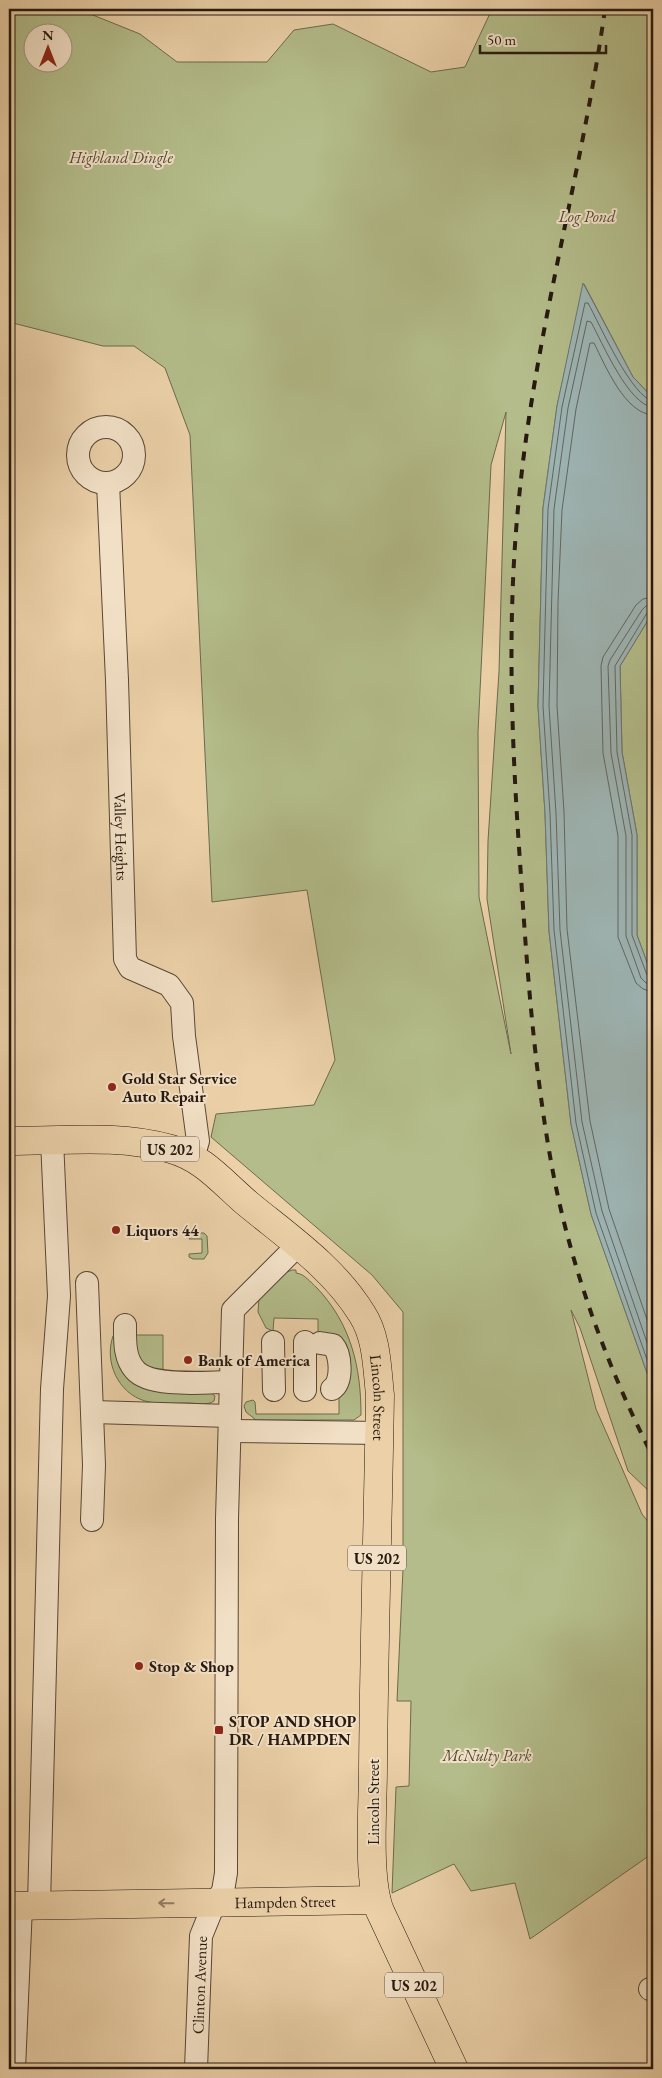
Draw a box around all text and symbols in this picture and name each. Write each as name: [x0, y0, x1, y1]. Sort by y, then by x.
north arrow: [22, 22, 72, 72]
scale bar: [480, 22, 606, 54]
text: N: [42, 26, 54, 44]
text: 50 m: [487, 30, 516, 49]
park label: Highland Dingle: [68, 147, 173, 168]
park label: Log Pond: [557, 206, 616, 227]
street label: Valley Heights: [110, 792, 133, 881]
place label: Gold Star Service Auto Repair: [121, 1068, 237, 1107]
marker: Gold Star Service Auto Repair: [106, 1081, 118, 1093]
road number: US 202: [141, 1136, 199, 1162]
place label: Liquors 44: [126, 1220, 199, 1241]
marker: Liquors 44: [110, 1224, 122, 1236]
place label: Bank of America: [198, 1350, 311, 1371]
street label: Lincoln Street: [365, 1353, 391, 1441]
marker: Bank of America: [182, 1354, 194, 1366]
road number: US 202: [348, 1546, 406, 1570]
place label: Stop & Shop: [149, 1656, 234, 1677]
marker: Stop & Shop: [133, 1660, 145, 1672]
place label: STOP AND SHOP DR / HAMPDEN: [229, 1711, 357, 1750]
marker: STOP AND SHOP DR / HAMPDEN: [213, 1724, 225, 1736]
park label: McNulty Park: [441, 1745, 532, 1766]
street label: Lincoln Street: [363, 1759, 384, 1845]
street label: Hampden Street: [234, 1890, 336, 1913]
one-way arrow: [158, 1898, 174, 1908]
street label: Clinton Avenue: [187, 1936, 211, 2034]
road number: US 202: [385, 1972, 443, 1998]

